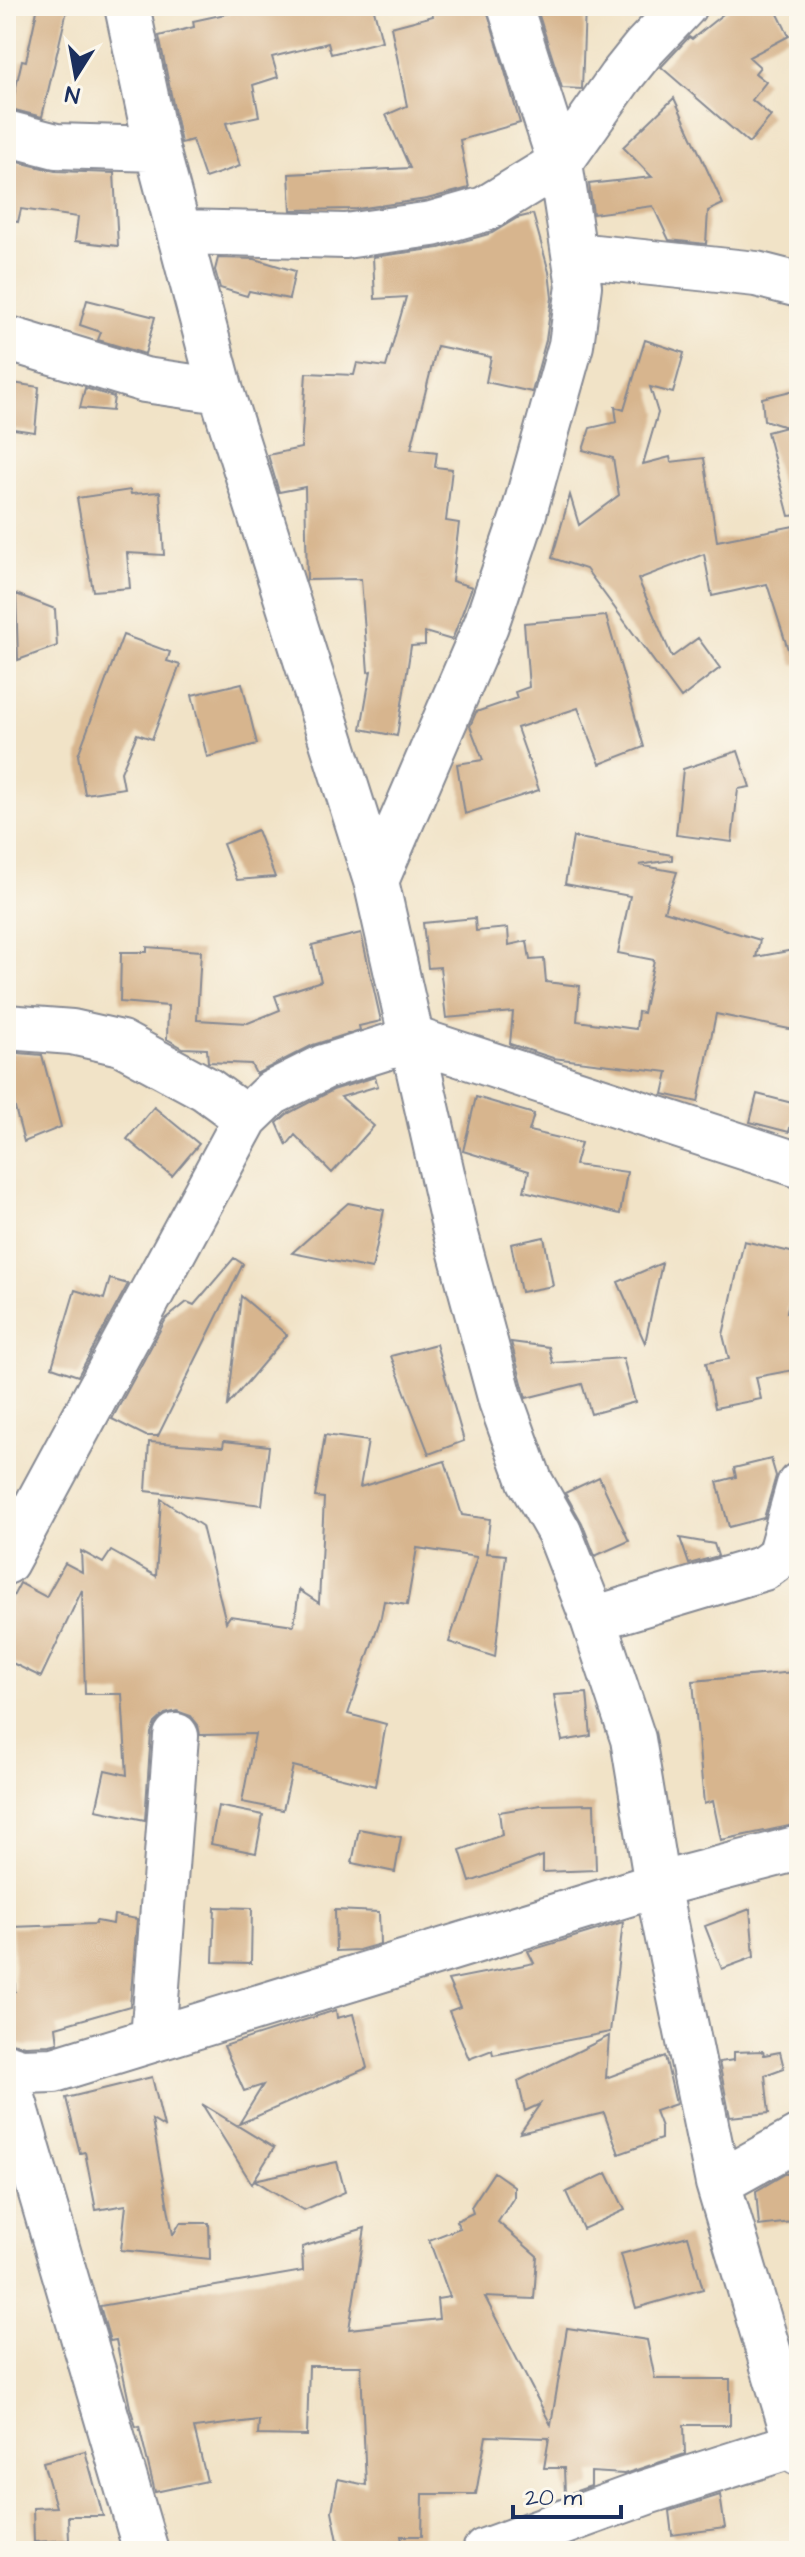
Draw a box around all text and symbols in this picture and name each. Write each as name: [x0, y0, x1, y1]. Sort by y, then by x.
north arrow: [36, 36, 116, 116]
text: N: [63, 78, 82, 111]
scale bar: [513, 2469, 621, 2519]
text: 20 m: [525, 2481, 582, 2515]

